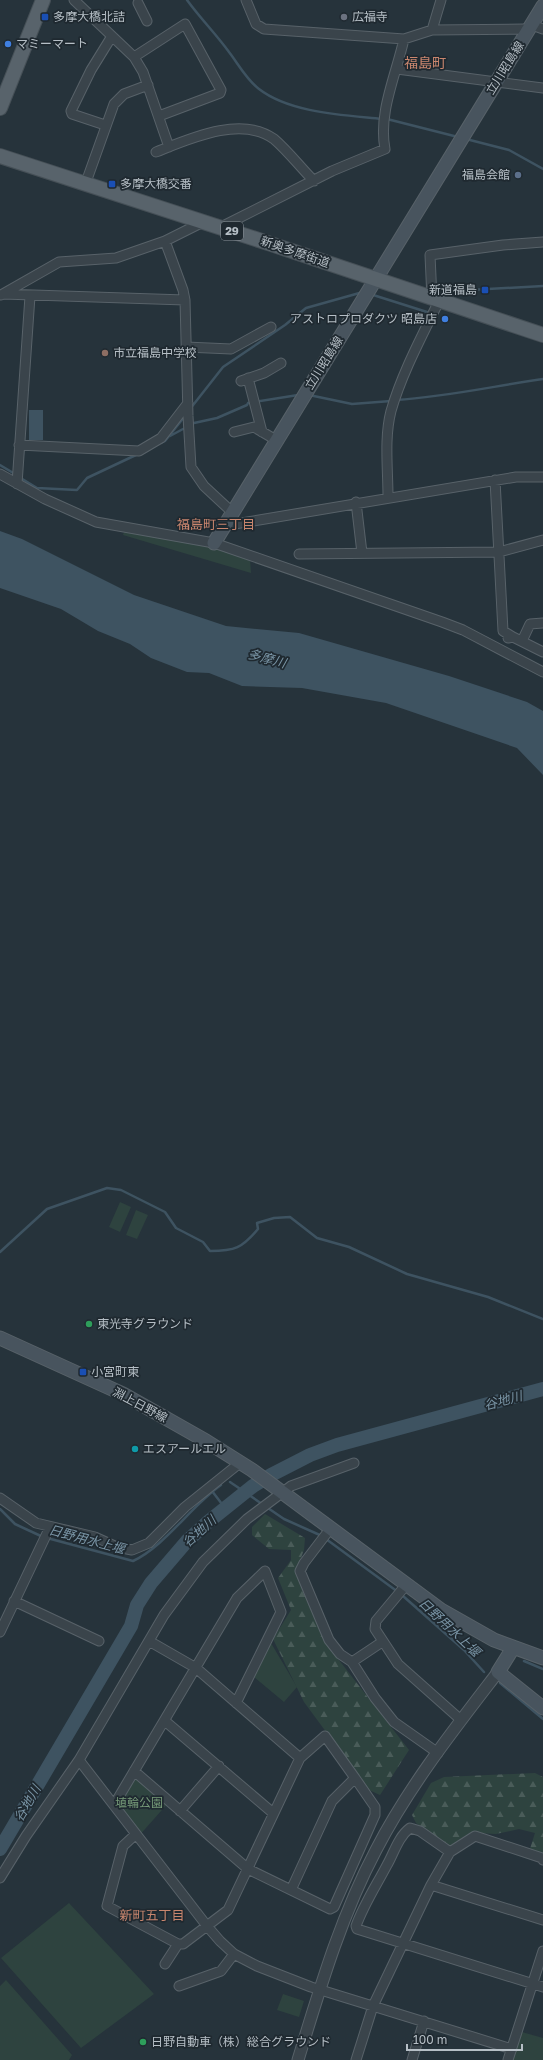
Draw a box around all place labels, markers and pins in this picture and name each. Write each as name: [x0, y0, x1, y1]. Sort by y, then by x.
place label: 多摩大橋北詰: [53, 9, 125, 24]
place label: 広福寺: [352, 9, 388, 24]
marker: 多摩大橋北詰: [40, 12, 50, 22]
marker: 広福寺: [339, 12, 349, 22]
place label: マミーマート: [16, 36, 88, 51]
marker: マミーマート: [3, 39, 13, 49]
place label: 福島会館: [462, 167, 510, 182]
marker: 福島会館: [513, 170, 523, 180]
place label: 多摩大橋交番: [120, 176, 192, 191]
marker: 多摩大橋交番: [107, 179, 117, 189]
place label: 新道福島: [429, 282, 477, 297]
marker: 新道福島: [480, 285, 490, 295]
place label: アストロプロダクツ 昭島店: [290, 311, 437, 326]
marker: アストロプロダクツ 昭島店: [440, 314, 450, 324]
place label: 市立福島中学校: [113, 345, 197, 360]
marker: 市立福島中学校: [100, 348, 110, 358]
place label: 東光寺グラウンド: [97, 1316, 193, 1331]
marker: 東光寺グラウンド: [84, 1319, 94, 1329]
place label: 小宮町東: [91, 1364, 139, 1379]
marker: 小宮町東: [78, 1367, 88, 1377]
place label: エスアールエル: [143, 1441, 226, 1456]
marker: エスアールエル: [130, 1444, 140, 1454]
place label: 日野自動車（株）総合グラウンド: [151, 2034, 331, 2049]
marker: 日野自動車（株）総合グラウンド: [138, 2037, 148, 2047]

